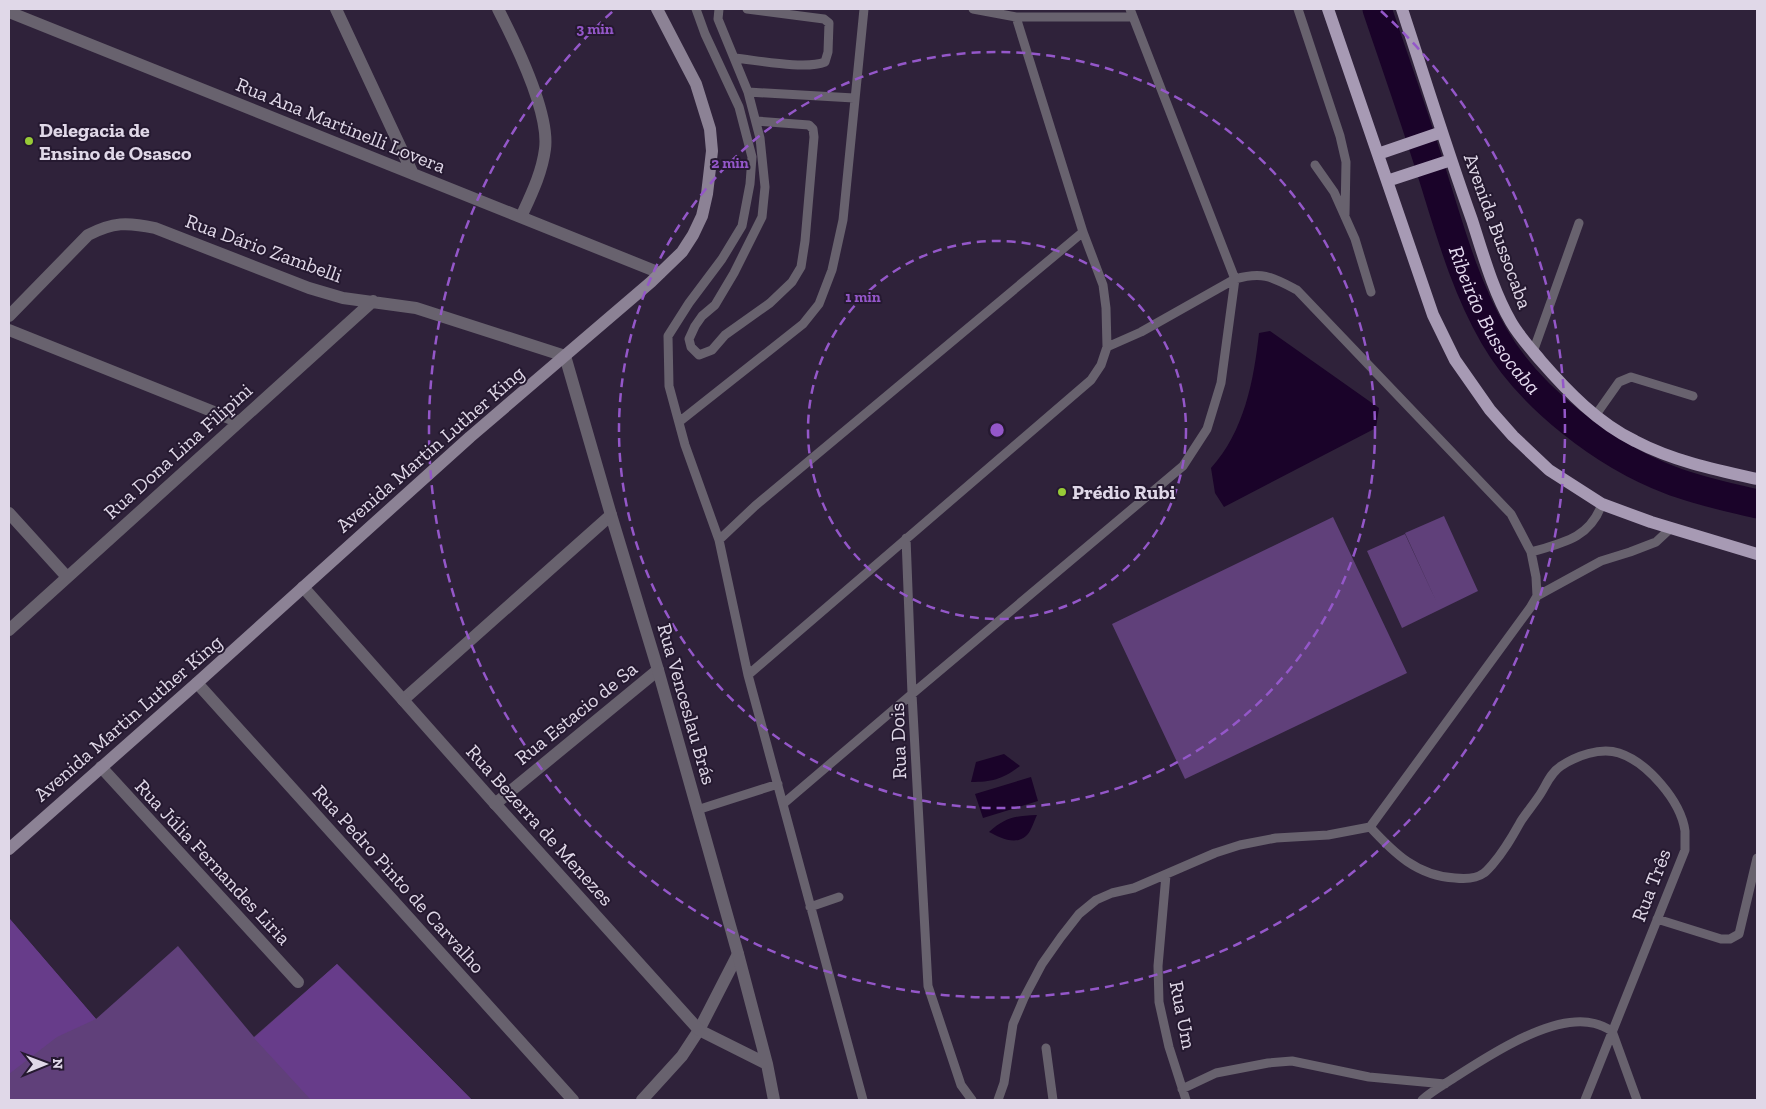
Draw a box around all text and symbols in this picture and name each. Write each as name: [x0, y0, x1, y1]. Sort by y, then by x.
text: 3 min: [576, 20, 614, 38]
street label: Rua Ana Martinelli Lovera: [233, 72, 450, 178]
place label: Delegacia de Ensino de Osasco: [39, 118, 192, 165]
marker: Delegacia de Ensino de Osasco: [23, 135, 35, 147]
street label: Avenida Bussocaba: [1459, 150, 1537, 312]
text: 2 min: [711, 154, 749, 172]
street label: Rua Dário Zambelli: [182, 209, 346, 288]
water label: Ribeirão Bussocaba: [1444, 242, 1546, 399]
text: 1 min: [845, 288, 881, 306]
street label: Avenida Martin Luther King: [331, 361, 529, 537]
street label: Rua Dona Lina Filipini: [99, 378, 257, 524]
centre of rings: [988, 421, 1006, 439]
place label: Prédio Rubi: [1072, 480, 1175, 504]
marker: Prédio Rubi: [1056, 486, 1068, 498]
street label: Rua Venceslau Brás: [653, 621, 721, 787]
street label: Avenida Martin Luther King: [29, 630, 227, 806]
street label: Rua Estacio de Sa: [510, 656, 642, 770]
street label: Rua Dois: [885, 702, 911, 780]
street label: Rua Bezerra de Menezes: [461, 739, 619, 911]
street label: Rua Júlia Fernandes Liria: [130, 774, 296, 950]
street label: Rua Pedro Pinto de Carvalho: [308, 780, 490, 978]
street label: Rua Três: [1626, 845, 1676, 925]
street label: Rua Um: [1165, 979, 1201, 1052]
north arrow: [20, 1039, 70, 1089]
text: N: [49, 1058, 66, 1070]

